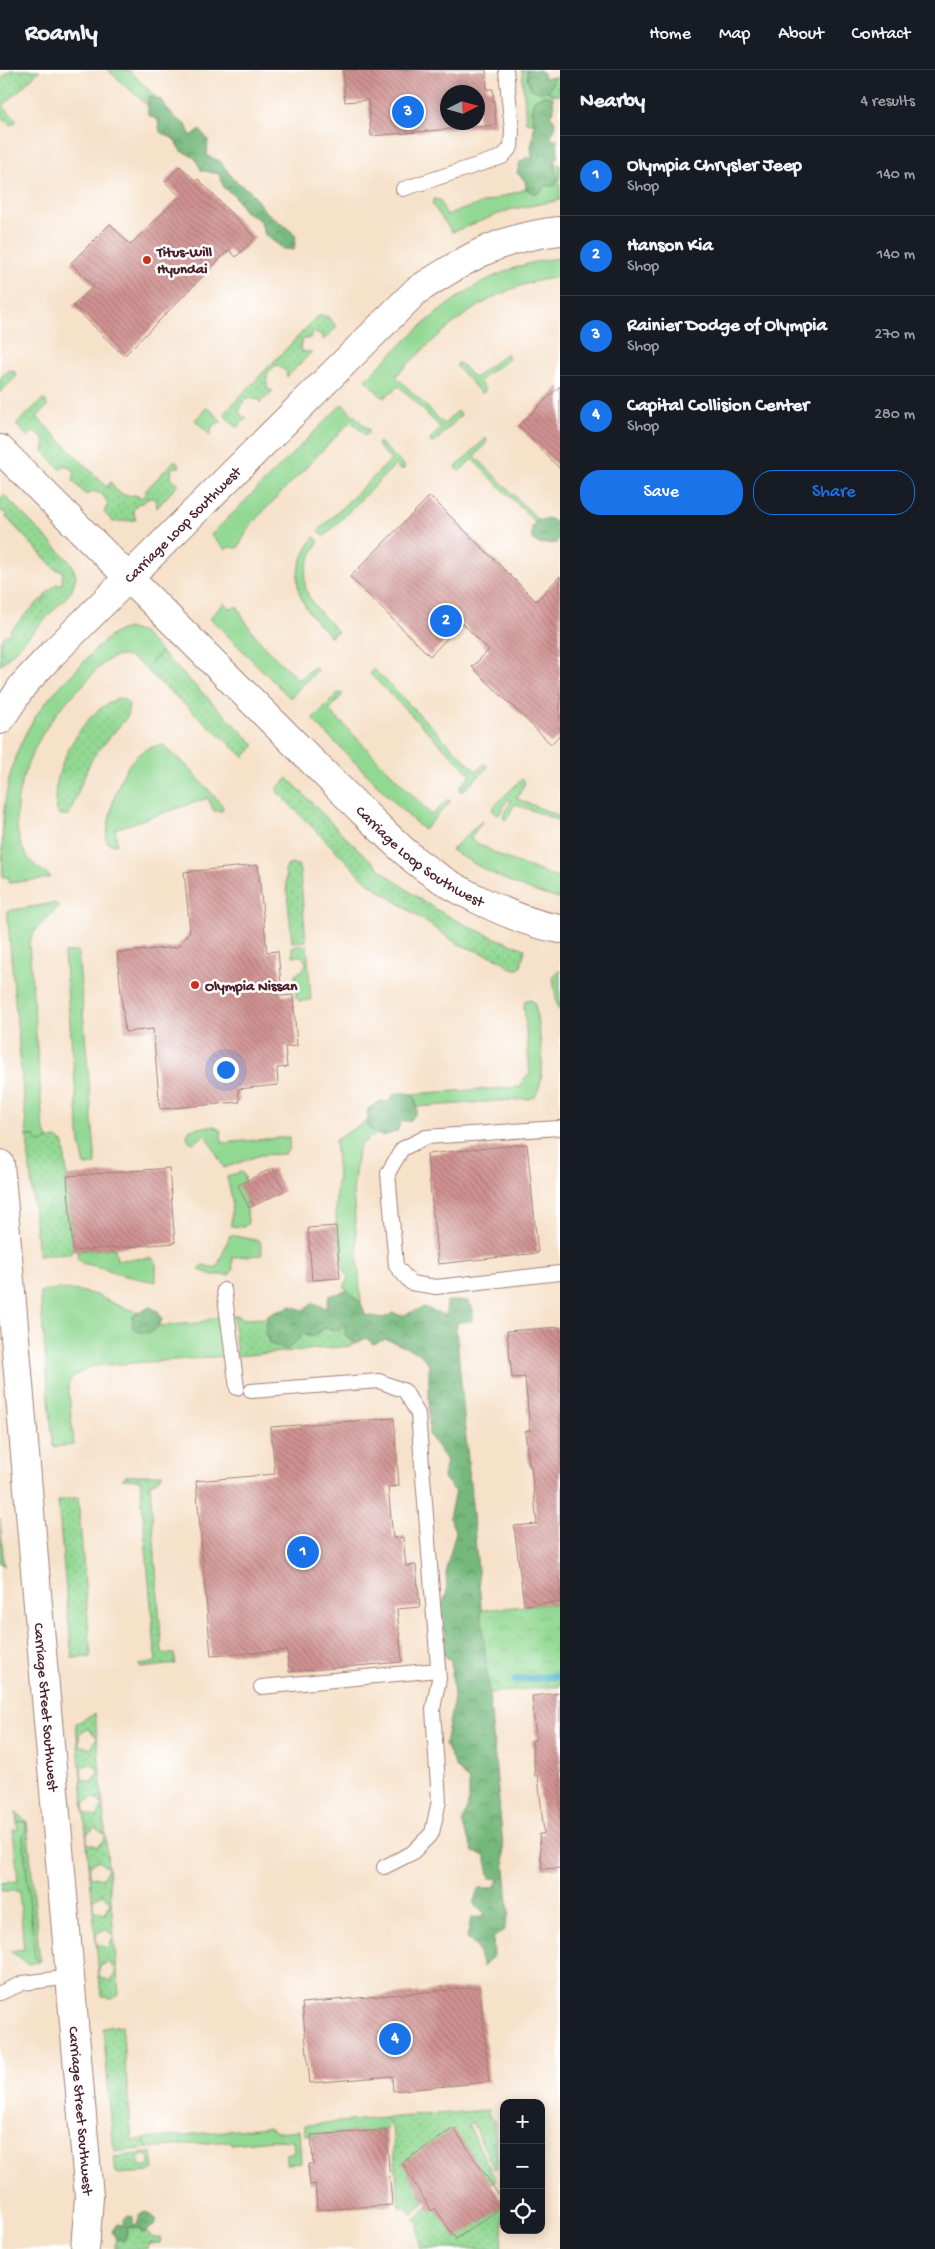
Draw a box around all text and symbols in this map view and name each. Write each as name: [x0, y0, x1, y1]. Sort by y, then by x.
text: Roamly: [25, 20, 98, 49]
text: Home: [649, 24, 691, 45]
text: Map: [719, 24, 750, 45]
text: About: [778, 24, 824, 45]
text: Contact: [852, 24, 910, 45]
north arrow: [440, 85, 485, 130]
text: Nearby: [580, 90, 645, 115]
pin: 3: [392, 93, 424, 131]
text: 4 results: [860, 93, 915, 112]
text: Olympia Chrysler Jeep: [627, 155, 802, 178]
text: 1: [593, 166, 599, 185]
text: 140 m: [877, 166, 915, 185]
text: Shop: [627, 178, 659, 197]
text: Hanson Kia: [627, 235, 713, 258]
place label: Titus-Will Hyundai: [156, 244, 213, 279]
text: 2: [592, 246, 600, 265]
text: 140 m: [877, 246, 915, 265]
marker: Titus-Will Hyundai: [141, 254, 153, 266]
text: Shop: [627, 258, 659, 277]
text: Rainier Dodge of Olympia: [627, 315, 827, 338]
text: 3: [592, 326, 600, 345]
text: 270 m: [875, 326, 915, 345]
text: Shop: [627, 338, 659, 357]
text: Capital Collision Center: [627, 395, 809, 418]
text: 4: [592, 406, 600, 425]
text: 280 m: [874, 406, 915, 425]
text: Shop: [627, 418, 659, 437]
street label: Carriage Loop Southwest: [121, 462, 247, 588]
button: Save: [580, 470, 743, 515]
button: Share: [753, 470, 915, 515]
pin: 2: [430, 602, 462, 640]
street label: Carriage Loop Southwest: [351, 803, 488, 913]
place label: Olympia Nissan: [205, 978, 298, 996]
marker: Olympia Nissan: [189, 979, 201, 991]
your location: [213, 1057, 239, 1083]
pin: 1: [287, 1533, 319, 1571]
street label: Carriage Street Southwest: [29, 1622, 61, 1794]
pin: 4: [379, 2020, 411, 2058]
street label: Carriage Street Southwest: [63, 2026, 96, 2198]
map controls: [500, 2099, 545, 2234]
button: +: [500, 2099, 545, 2144]
button: −: [500, 2144, 545, 2189]
button: locate: [500, 2189, 545, 2234]

